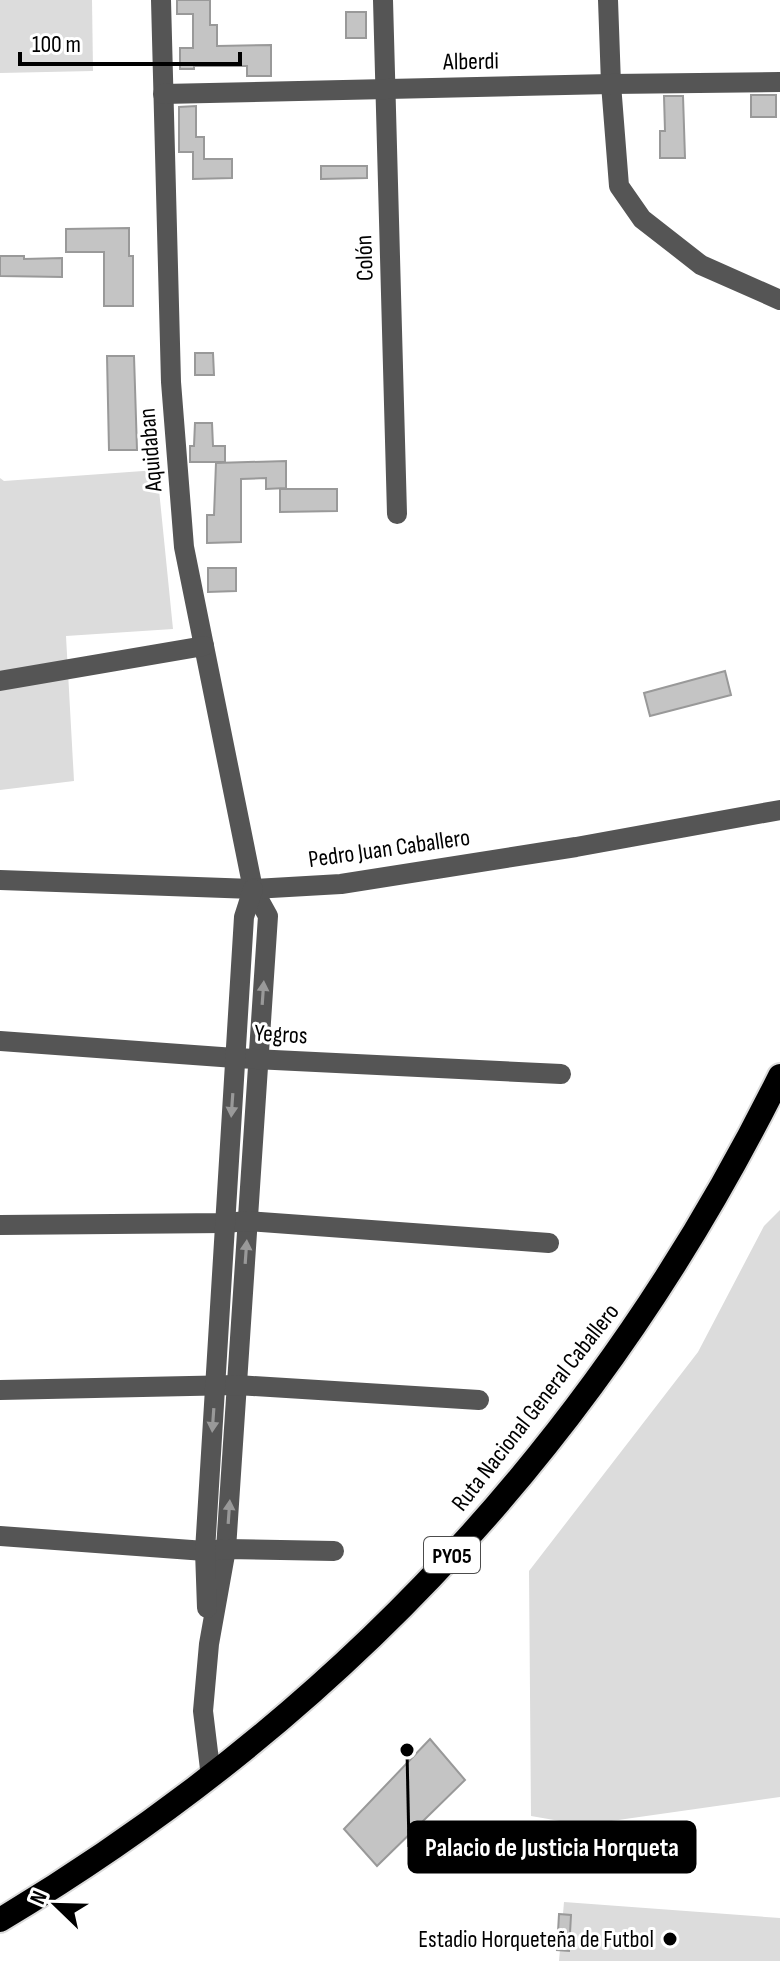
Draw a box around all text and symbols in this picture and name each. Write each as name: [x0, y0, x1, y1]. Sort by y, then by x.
scale bar: [20, 16, 240, 66]
text: 100 m: [32, 30, 81, 59]
street label: Alberdi: [442, 47, 499, 77]
street label: Colón: [349, 234, 380, 282]
street label: Aquidaban: [132, 407, 169, 494]
street label: Pedro Juan Caballero: [306, 823, 472, 874]
one-way arrow: [257, 980, 270, 1005]
street label: Yegros: [254, 1019, 308, 1050]
one-way arrow: [226, 1093, 239, 1118]
one-way arrow: [239, 1239, 252, 1264]
street label: Ruta Nacional General Caballero: [445, 1298, 625, 1517]
one-way arrow: [206, 1408, 219, 1433]
one-way arrow: [223, 1499, 236, 1524]
road number: PY05: [424, 1537, 480, 1573]
callout: Palacio de Justicia Horqueta: [409, 1822, 695, 1872]
text: Palacio de Justicia Horqueta: [425, 1833, 679, 1864]
north arrow: [16, 1865, 96, 1945]
text: N: [24, 1887, 54, 1908]
place label: Estadio Horqueteña de Futbol: [418, 1925, 654, 1954]
marker: Estadio Horqueteña de Futbol: [661, 1930, 679, 1948]

